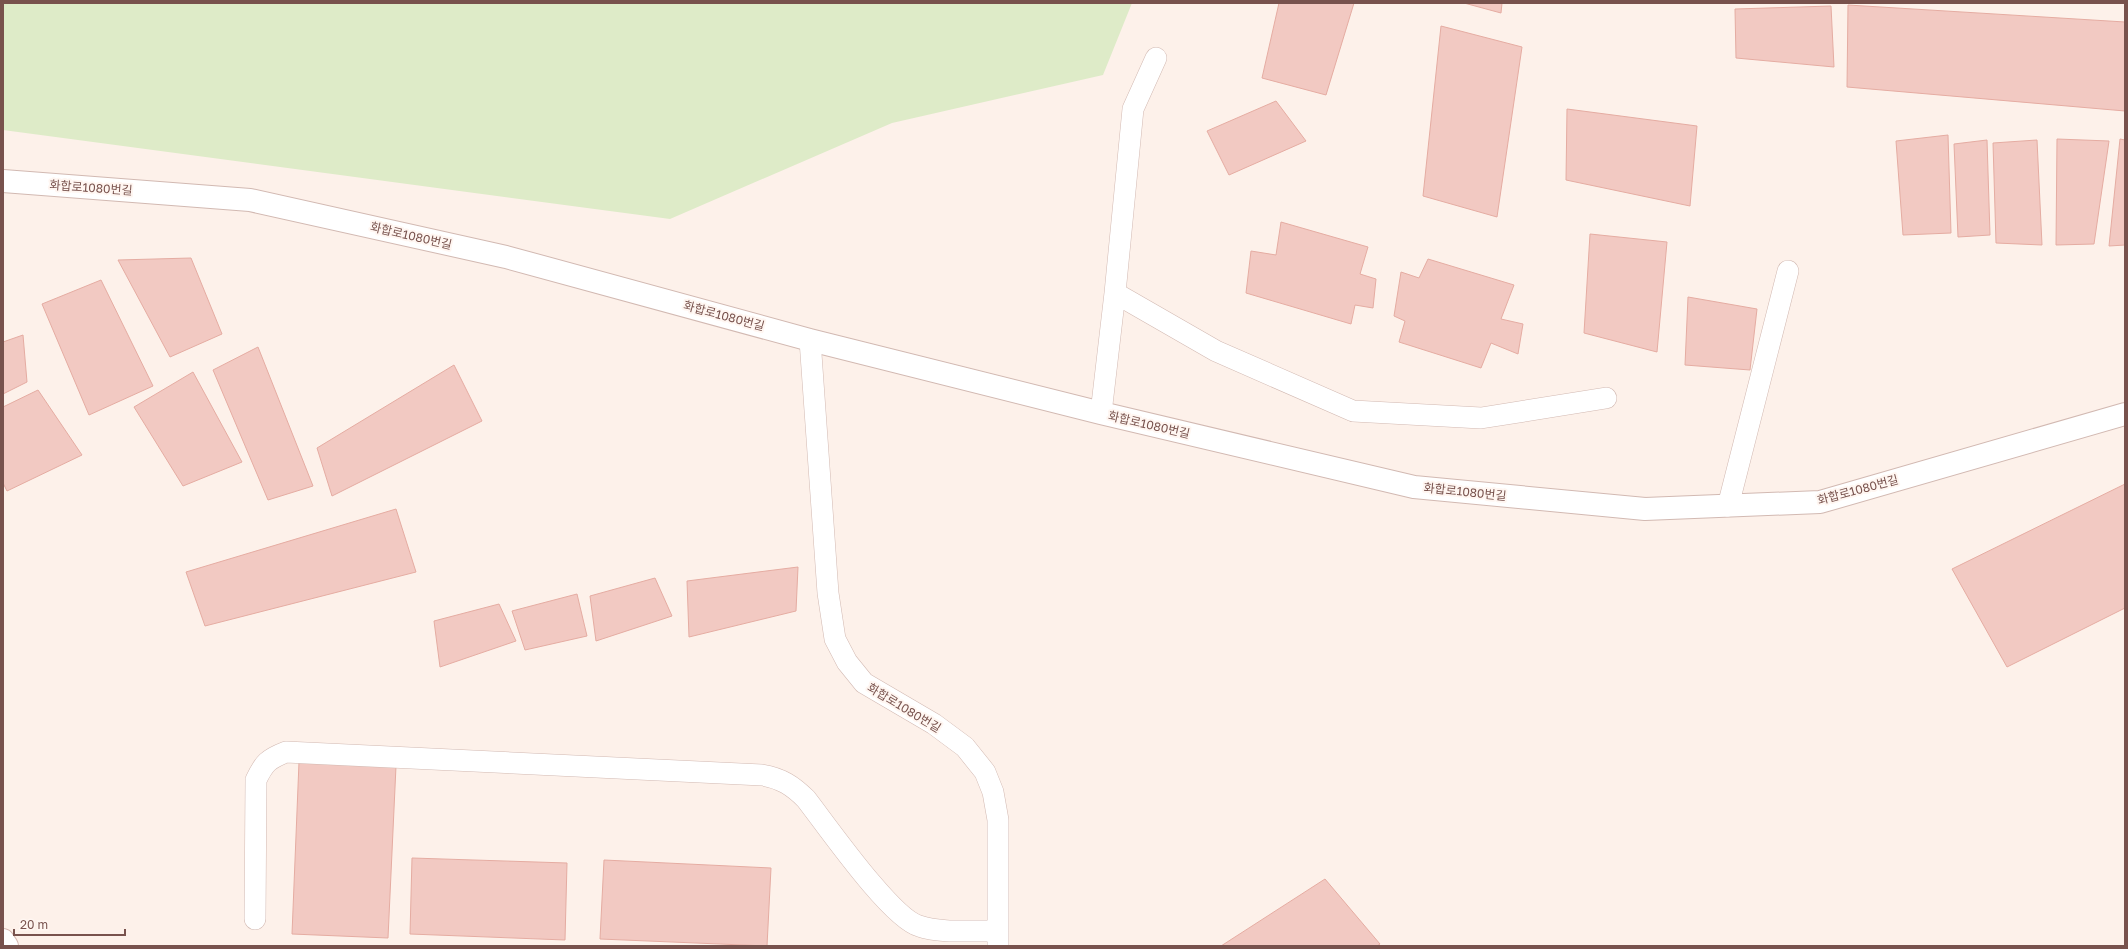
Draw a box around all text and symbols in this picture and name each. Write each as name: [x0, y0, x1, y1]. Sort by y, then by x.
street label: 화합로1080번길: [49, 177, 133, 198]
street label: 화합로1080번길: [369, 219, 453, 252]
street label: 화합로1080번길: [682, 298, 766, 334]
street label: 화합로1080번길: [1107, 408, 1191, 441]
street label: 화합로1080번길: [1816, 472, 1900, 508]
street label: 화합로1080번길: [1423, 480, 1507, 503]
street label: 화합로1080번길: [865, 680, 944, 735]
scale bar: [14, 911, 125, 937]
text: 20 m: [20, 917, 48, 932]

